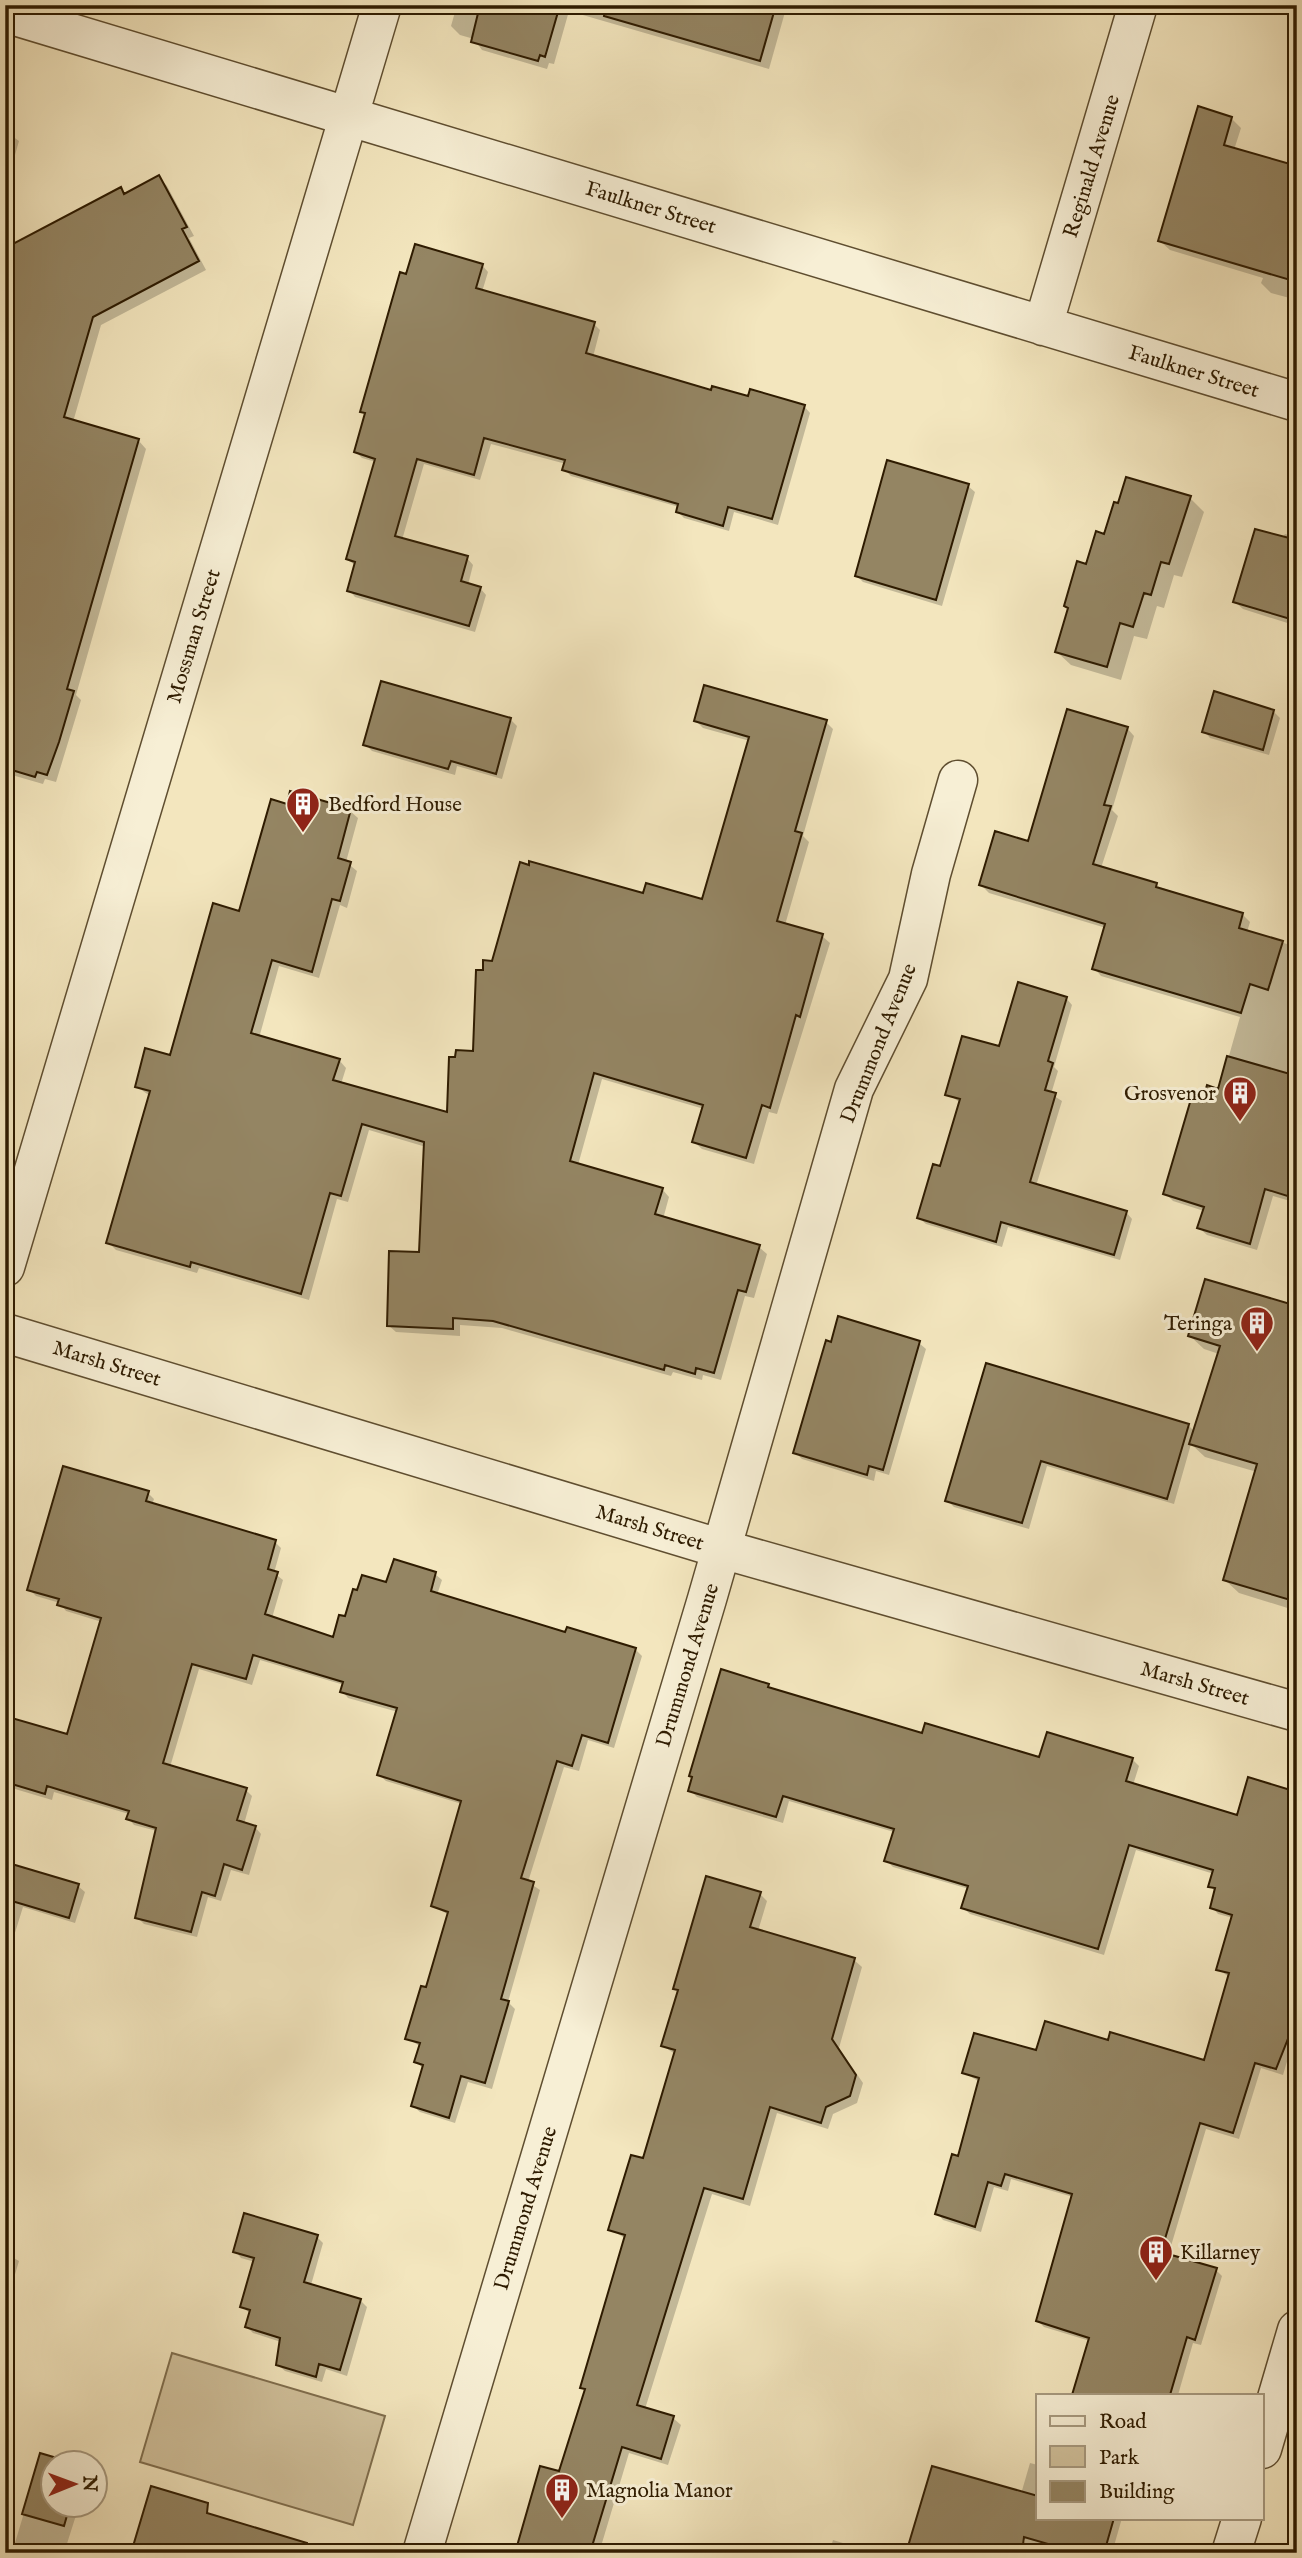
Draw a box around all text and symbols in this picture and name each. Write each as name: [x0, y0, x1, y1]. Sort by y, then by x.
street label: Reginald Avenue: [1058, 91, 1127, 241]
street label: Faulkner Street: [582, 176, 719, 241]
street label: Faulkner Street: [1125, 340, 1262, 405]
street label: Mossman Street: [161, 566, 228, 707]
building icon: Bedford House: [284, 785, 322, 834]
place label: Bedford House: [328, 792, 462, 819]
street label: Drummond Avenue: [835, 959, 924, 1128]
building icon: Grosvenor: [1221, 1074, 1259, 1123]
place label: Grosvenor: [1124, 1081, 1216, 1108]
building icon: Teringa: [1238, 1304, 1276, 1353]
place label: Teringa: [1164, 1311, 1233, 1338]
street label: Marsh Street: [49, 1335, 164, 1394]
street label: Marsh Street: [592, 1499, 707, 1558]
street label: Drummond Avenue: [651, 1580, 726, 1751]
street label: Marsh Street: [1137, 1656, 1252, 1713]
street label: Drummond Avenue: [489, 2123, 564, 2294]
building icon: Killarney: [1137, 2233, 1175, 2282]
place label: Killarney: [1180, 2240, 1261, 2267]
legend: [1036, 2394, 1264, 2520]
text: Road: [1099, 2409, 1147, 2436]
text: Park: [1099, 2445, 1140, 2472]
north arrow: [38, 2450, 108, 2520]
building icon: Magnolia Manor: [543, 2471, 581, 2520]
text: N: [77, 2474, 101, 2493]
place label: Magnolia Manor: [586, 2478, 733, 2505]
text: Building: [1099, 2479, 1175, 2506]

